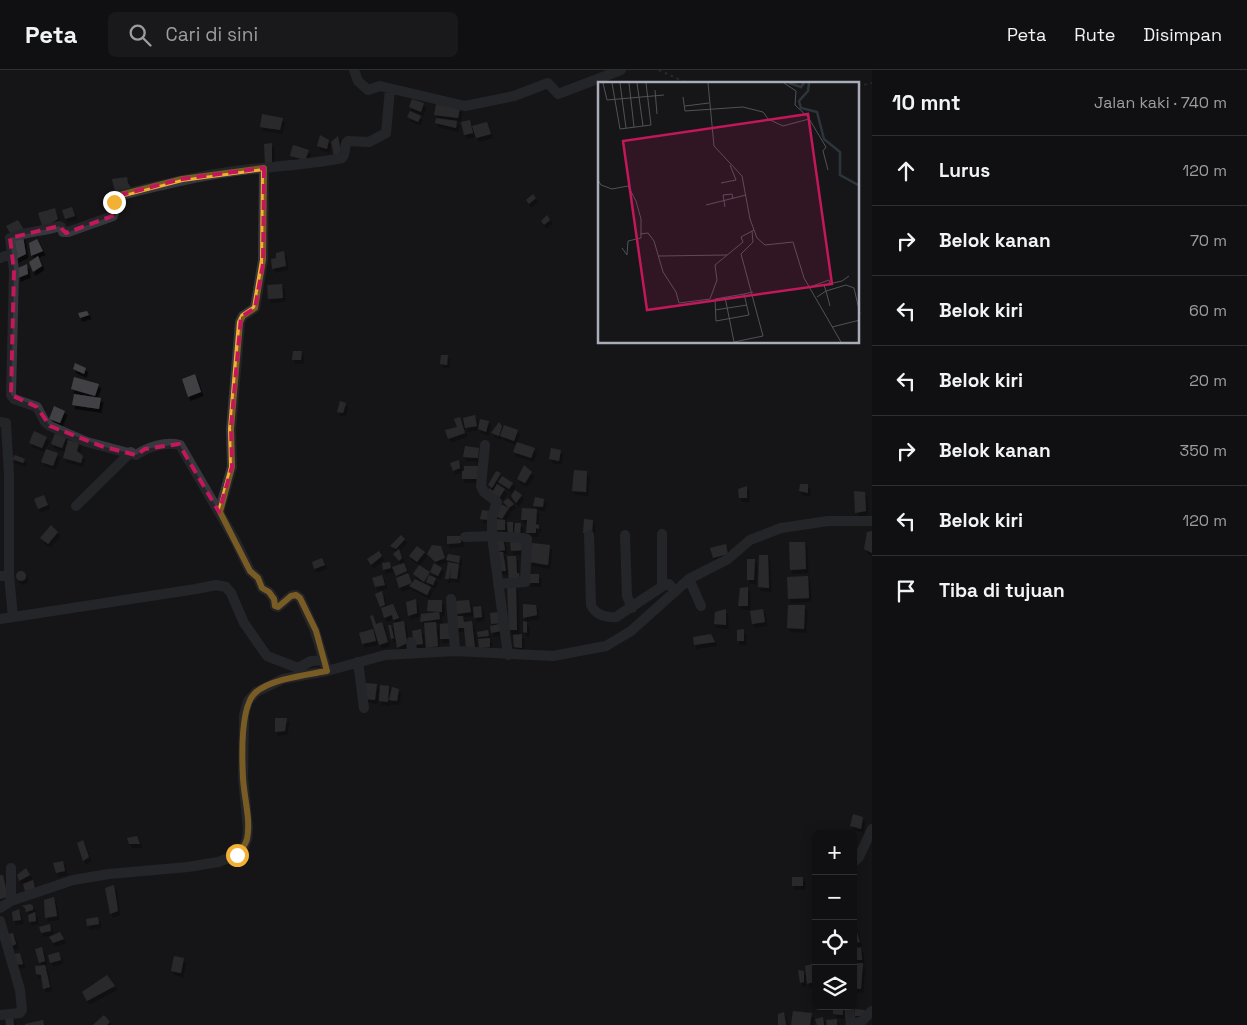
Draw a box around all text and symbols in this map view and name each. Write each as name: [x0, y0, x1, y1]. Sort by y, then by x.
search box: [108, 12, 458, 57]
text: Peta: [25, 19, 78, 50]
icon: search: [126, 21, 154, 49]
text: Cari di sini: [166, 22, 258, 47]
text: Peta: [1007, 23, 1046, 46]
text: Rute: [1074, 23, 1115, 46]
text: Disimpan: [1143, 23, 1222, 46]
inset map: [598, 82, 860, 344]
text: 10 mnt: [892, 89, 961, 116]
text: Jalan kaki · 740 m: [1094, 92, 1227, 113]
icon: ahead: [892, 157, 920, 185]
text: Lurus: [939, 158, 990, 183]
text: 120 m: [1183, 160, 1227, 181]
route end: [103, 191, 126, 214]
icon: right: [892, 227, 920, 255]
text: Belok kanan: [939, 228, 1051, 253]
text: 70 m: [1190, 230, 1227, 251]
icon: left: [892, 297, 920, 325]
text: Belok kiri: [939, 298, 1023, 323]
text: 60 m: [1189, 300, 1227, 321]
icon: left: [892, 367, 920, 395]
text: Belok kiri: [939, 368, 1023, 393]
text: 20 m: [1189, 370, 1227, 391]
icon: right: [892, 437, 920, 465]
text: Belok kanan: [939, 438, 1051, 463]
text: 350 m: [1180, 440, 1227, 461]
icon: left: [892, 507, 920, 535]
text: Belok kiri: [939, 508, 1023, 533]
text: 120 m: [1183, 510, 1227, 531]
icon: arrive: [892, 577, 920, 605]
text: Tiba di tujuan: [939, 578, 1065, 603]
map controls: [812, 830, 857, 1010]
button: +: [812, 830, 857, 875]
route start: [226, 844, 249, 867]
button: −: [812, 875, 857, 920]
button: locate: [812, 920, 857, 965]
button: layers: [812, 965, 857, 1010]

